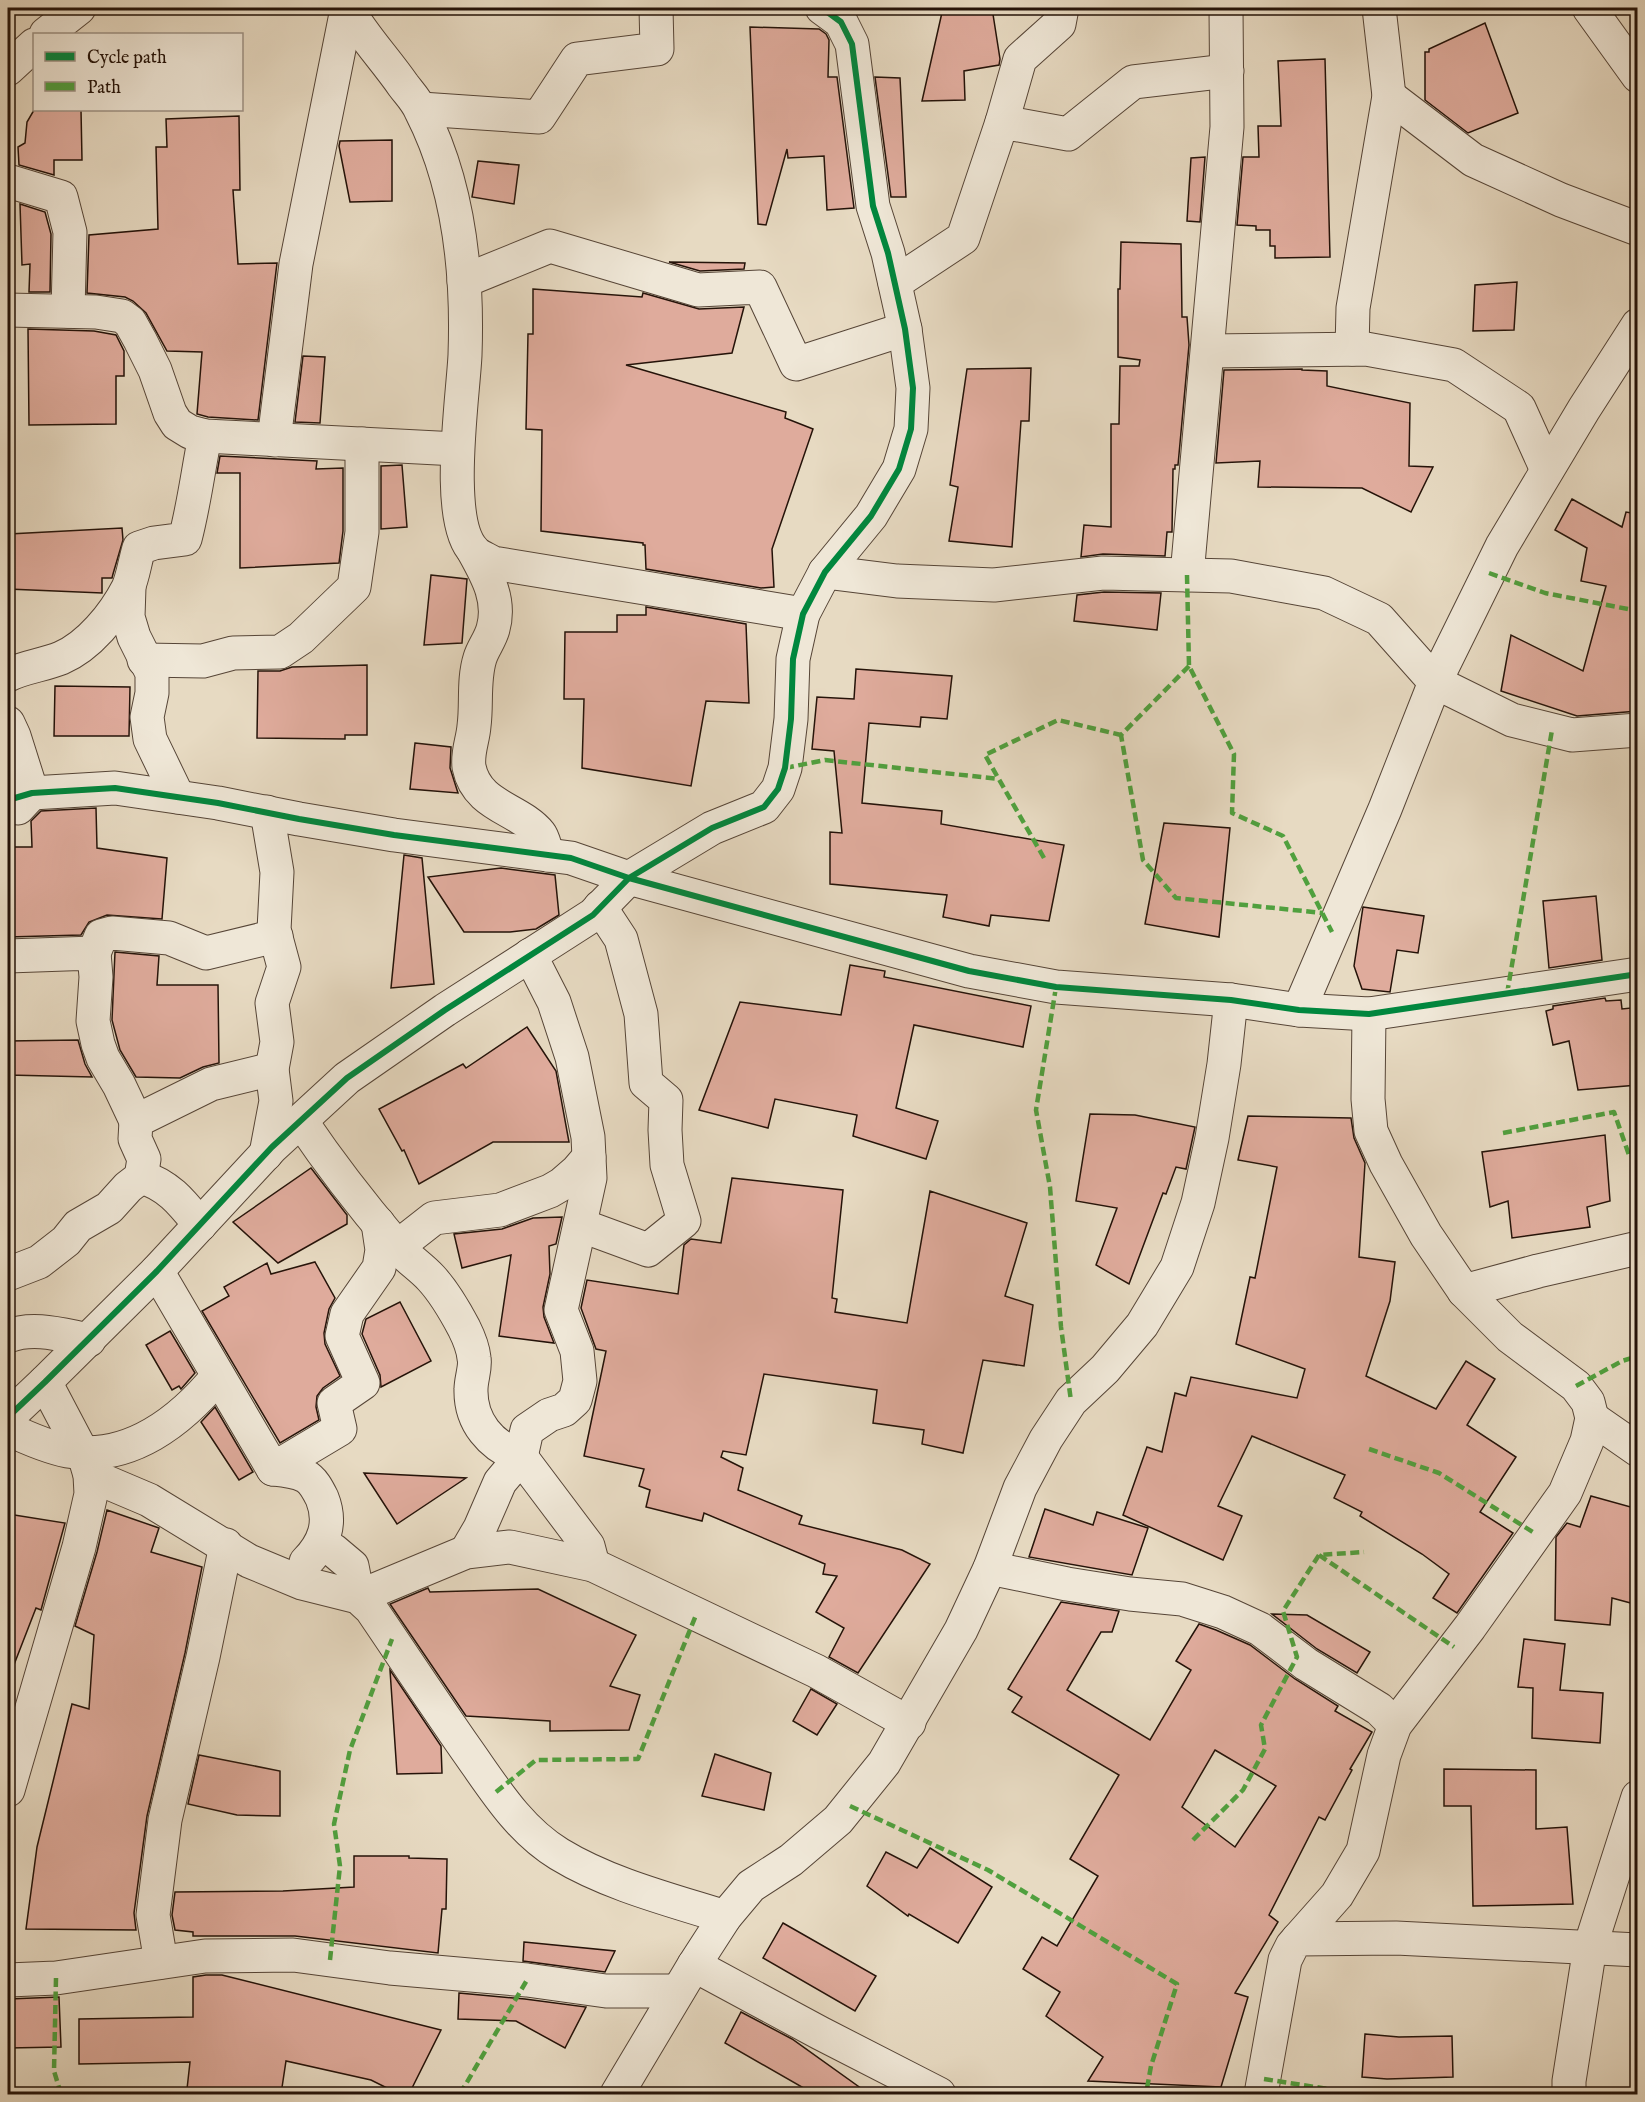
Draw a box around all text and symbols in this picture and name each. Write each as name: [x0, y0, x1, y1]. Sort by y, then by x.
legend: [33, 33, 243, 111]
text: Cycle path: [87, 47, 167, 70]
text: Path: [87, 77, 121, 100]

